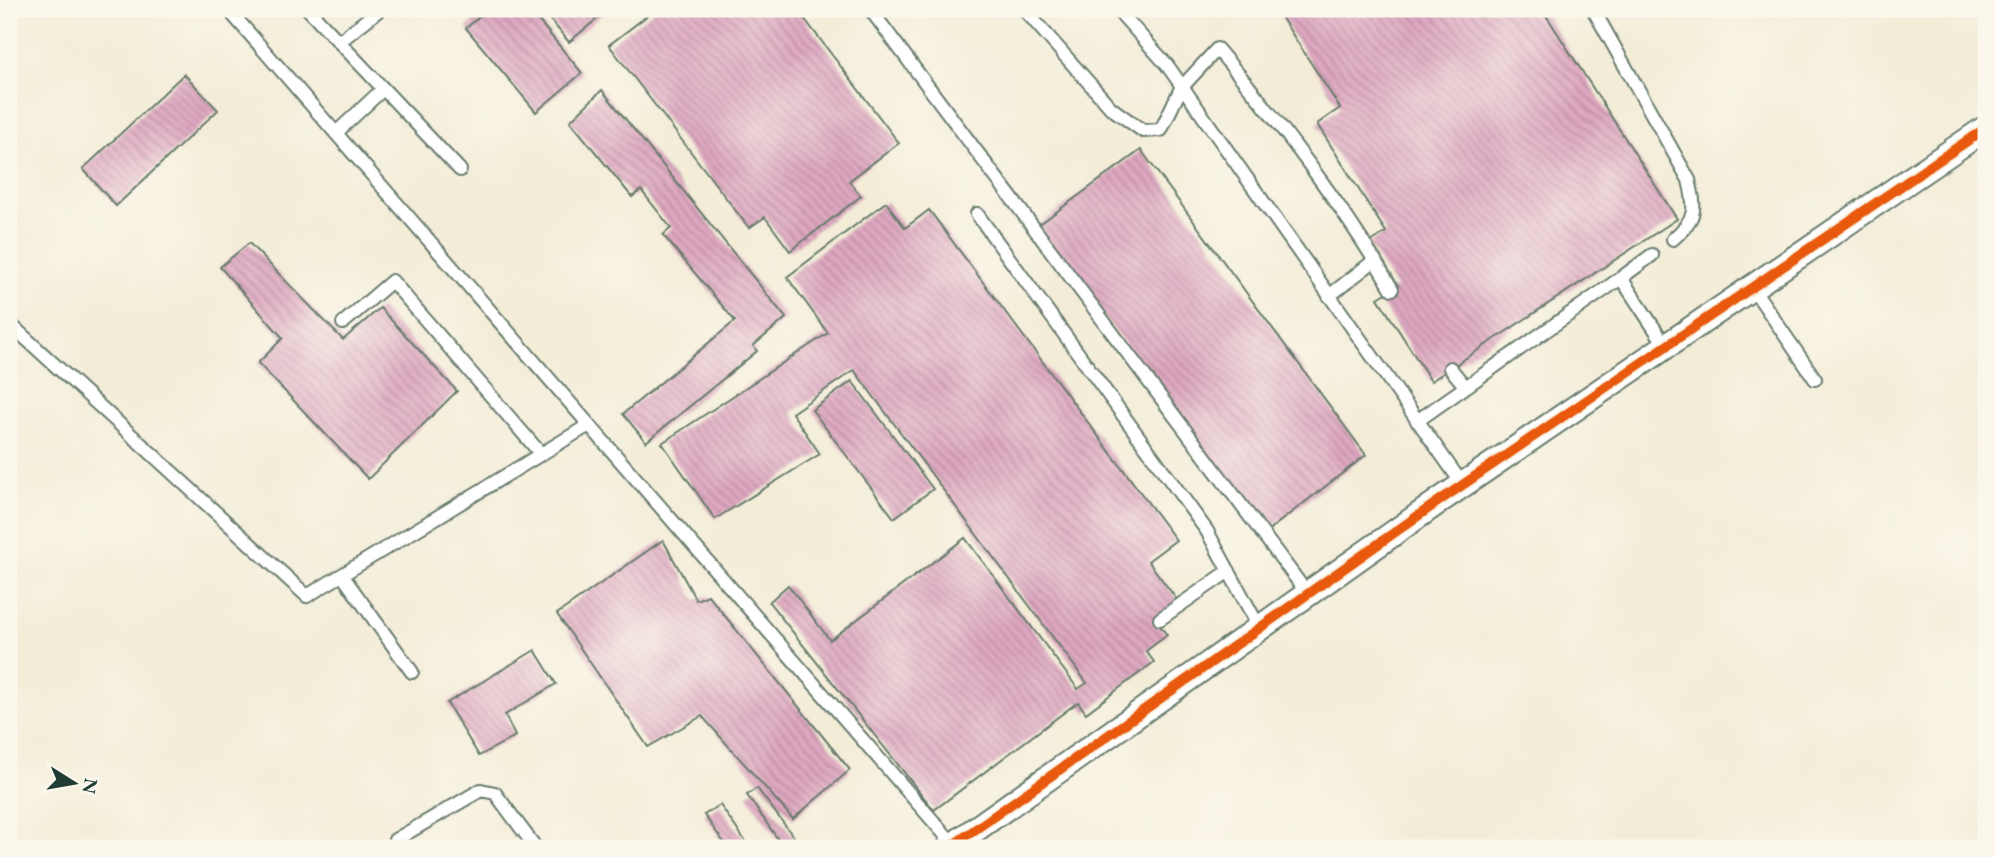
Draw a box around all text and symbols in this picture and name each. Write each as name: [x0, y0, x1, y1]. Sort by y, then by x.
north arrow: [38, 748, 108, 818]
text: N: [76, 776, 104, 797]

